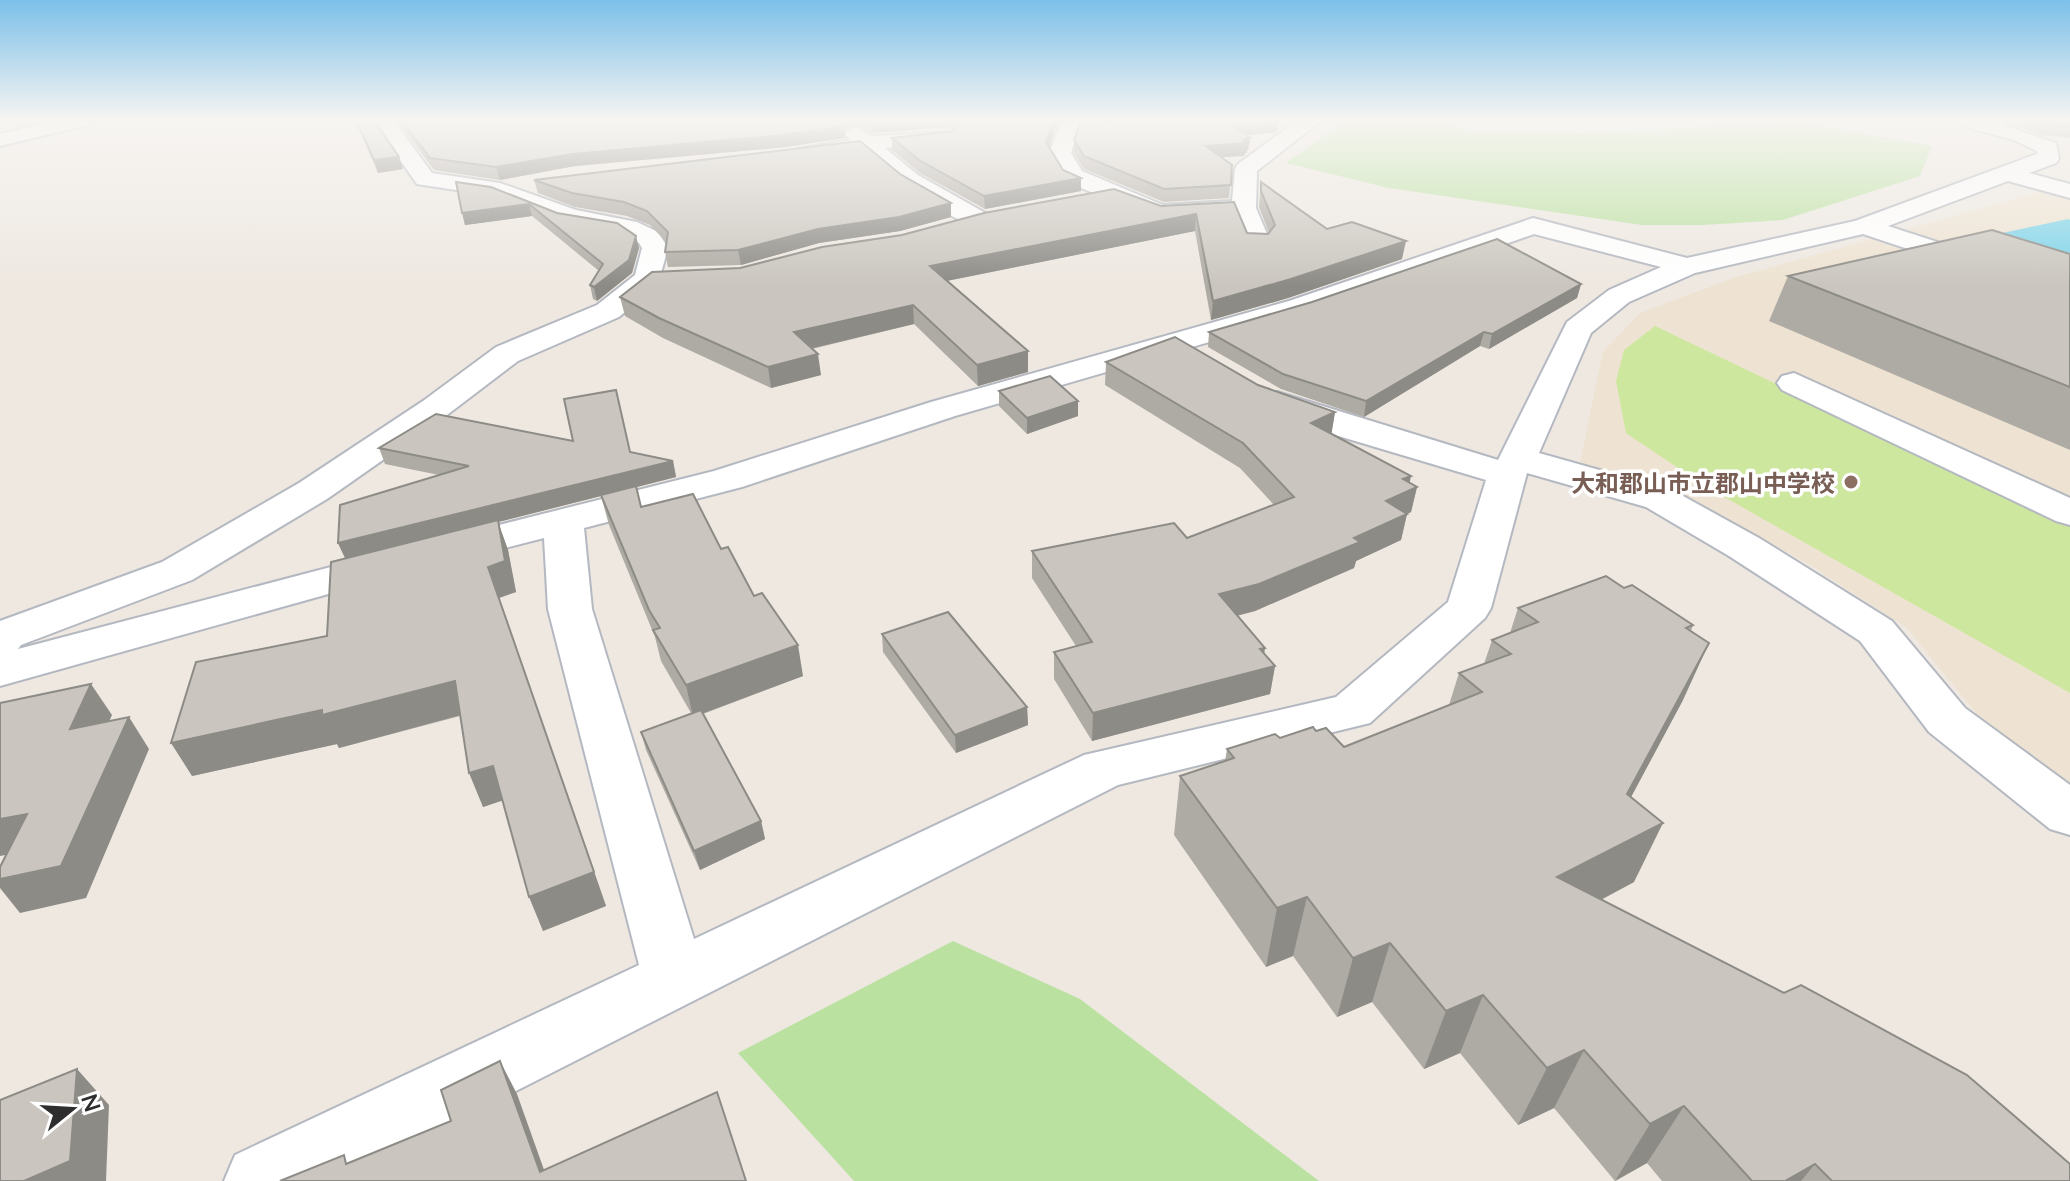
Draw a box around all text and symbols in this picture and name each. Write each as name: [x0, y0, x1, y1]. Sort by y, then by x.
place label: 大和郡山市立郡山中学校: [1571, 468, 1835, 497]
marker: 大和郡山市立郡山中学校: [1842, 473, 1860, 491]
north arrow: [32, 1069, 112, 1149]
text: N: [76, 1090, 107, 1115]

